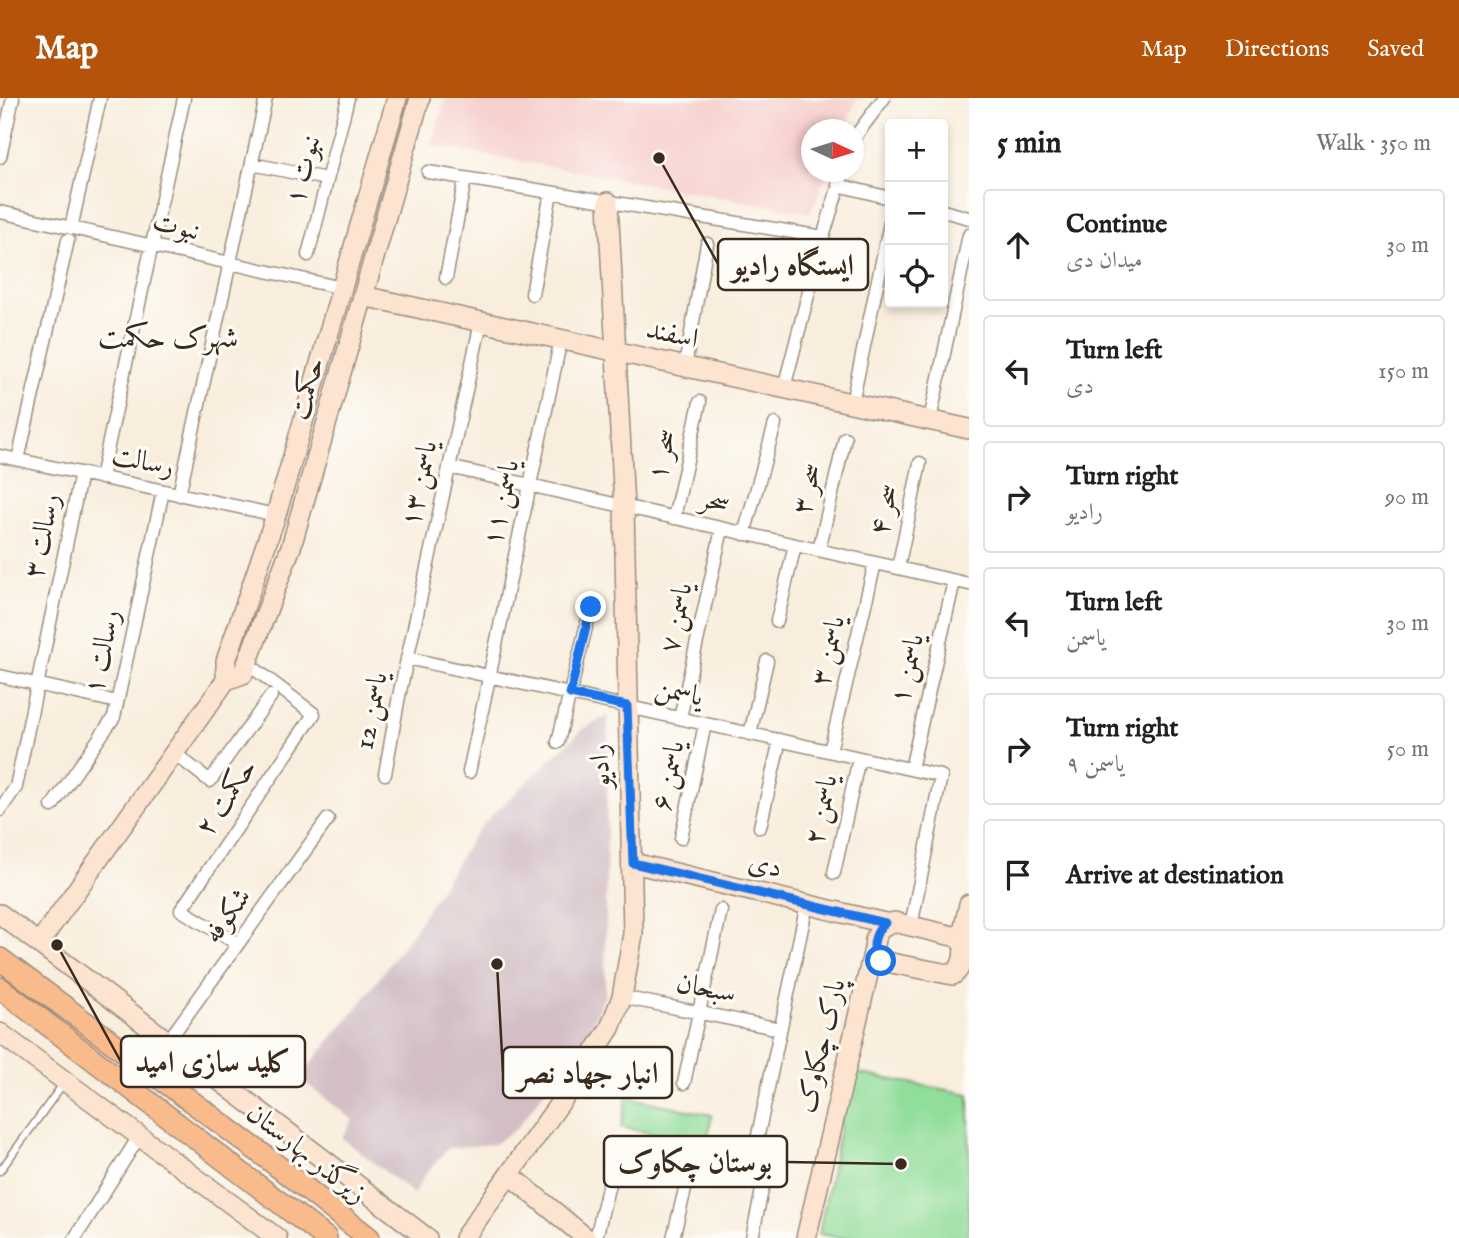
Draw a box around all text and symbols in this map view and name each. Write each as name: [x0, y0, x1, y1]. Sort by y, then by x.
text: Map: [35, 28, 98, 70]
text: Map: [1141, 34, 1187, 65]
text: Directions: [1225, 34, 1329, 65]
text: Saved: [1367, 34, 1424, 65]
north arrow: [801, 119, 864, 182]
map controls: [885, 119, 948, 308]
button: +: [885, 119, 948, 182]
text: 5 min: [997, 125, 1062, 163]
text: Walk · 350 m: [1316, 129, 1431, 158]
street label: نبوت ۱: [278, 132, 330, 208]
button: −: [885, 182, 948, 245]
street label: نبوت: [149, 205, 203, 249]
text: Continue: [1066, 208, 1167, 241]
icon: ahead: [999, 226, 1037, 264]
text: 30 m: [1386, 231, 1429, 260]
callout: ایستگاه رادیو: [718, 239, 868, 290]
text: ایستگاه رادیو: [729, 245, 854, 286]
button: locate: [885, 245, 948, 308]
text: میدان دی: [1066, 246, 1142, 275]
street label: اسفند: [643, 312, 701, 358]
district label: شهرک حکمت: [98, 320, 238, 358]
text: Turn left: [1066, 334, 1163, 367]
icon: left: [999, 352, 1037, 390]
street label: حکمت: [282, 354, 334, 424]
text: 150 m: [1378, 357, 1429, 386]
text: دی: [1066, 372, 1094, 401]
street label: سحر ۱: [641, 426, 685, 484]
street label: یاسمن ۱۳: [394, 436, 447, 530]
street label: رسالت: [108, 438, 178, 486]
street label: یاسمن ۱۱: [476, 455, 529, 549]
street label: سحر ۳: [785, 460, 831, 518]
text: Turn right: [1066, 460, 1179, 493]
icon: right: [999, 478, 1037, 516]
street label: سحر: [694, 481, 733, 522]
street label: سحر ۴: [863, 481, 907, 539]
text: 90 m: [1385, 483, 1429, 512]
street label: رسالت ۳: [17, 490, 69, 582]
text: رادیو: [1066, 498, 1103, 527]
street label: یاسمن ۷: [653, 578, 702, 656]
text: Turn left: [1066, 586, 1163, 619]
route end: [575, 591, 606, 622]
icon: left: [999, 604, 1037, 642]
street label: رسالت ۱: [77, 606, 129, 698]
text: 30 m: [1386, 609, 1429, 638]
street label: یاسمن ۳: [804, 611, 854, 690]
text: یاسمن: [1066, 624, 1106, 653]
street label: یاسمن ۱: [883, 629, 933, 708]
street label: یاسمن 12: [347, 668, 397, 753]
street label: یاسمن: [651, 670, 708, 716]
text: Turn right: [1066, 712, 1179, 745]
icon: right: [999, 730, 1037, 768]
text: 50 m: [1387, 735, 1429, 764]
street label: یاسمن ۶: [645, 736, 694, 814]
street label: رادیو: [583, 743, 619, 792]
text: یاسمن ۹: [1066, 750, 1124, 779]
street label: حکمت ۲: [188, 753, 266, 843]
street label: یاسمن ۲: [798, 770, 847, 848]
street label: دی: [744, 845, 786, 887]
icon: arrive: [999, 856, 1037, 894]
text: Arrive at destination: [1066, 859, 1284, 892]
street label: شکوفه: [196, 881, 260, 951]
route start: [865, 945, 896, 976]
street label: سبحان: [673, 966, 739, 1012]
street label: پارک چکاوک: [790, 974, 856, 1117]
callout: کلید سازی امید: [121, 1036, 305, 1087]
text: کلید سازی امید: [135, 1045, 291, 1083]
callout: انبار جهاد نصر: [503, 1047, 672, 1098]
text: انبار جهاد نصر: [514, 1056, 659, 1094]
street label: زیرگذر بهارستان: [239, 1093, 376, 1212]
callout: بوستان چکاوک: [604, 1136, 787, 1187]
text: بوستان چکاوک: [618, 1145, 772, 1183]

